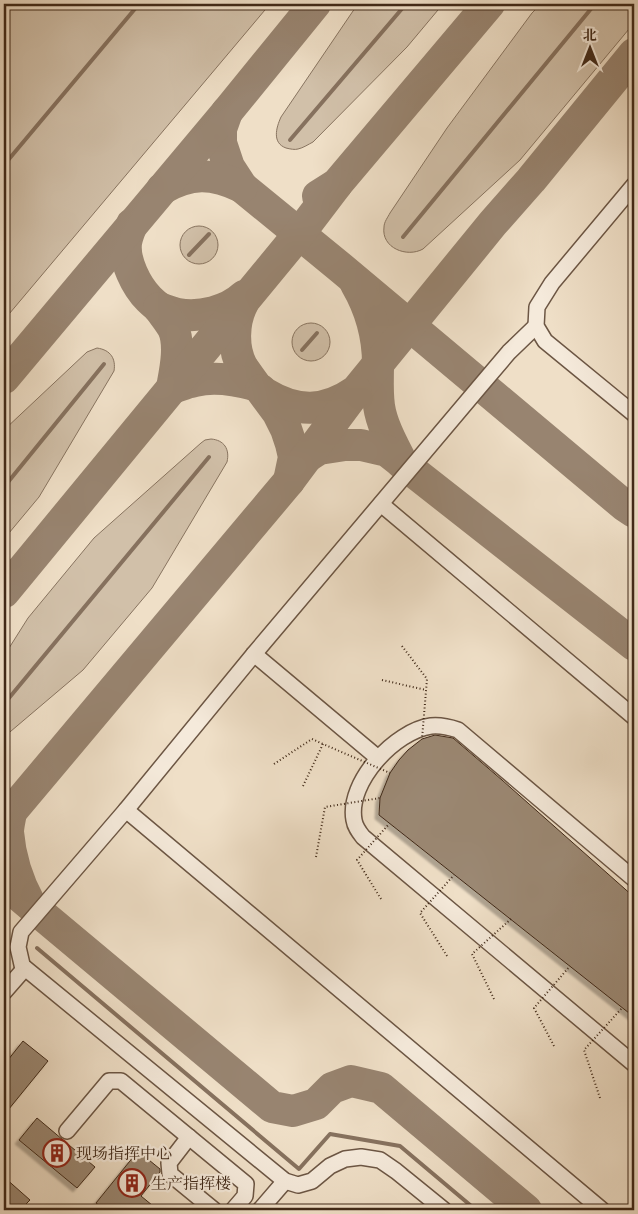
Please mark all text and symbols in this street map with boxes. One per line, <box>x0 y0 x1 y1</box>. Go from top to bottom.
north arrow <box>566 22 616 72</box>
text: 北 <box>583 26 597 44</box>
building icon: 现场指挥中心 <box>42 1138 72 1168</box>
place label: 现场指挥中心 <box>76 1143 172 1164</box>
building icon: 生产指挥楼 <box>117 1168 147 1198</box>
place label: 生产指挥楼 <box>151 1173 231 1194</box>

